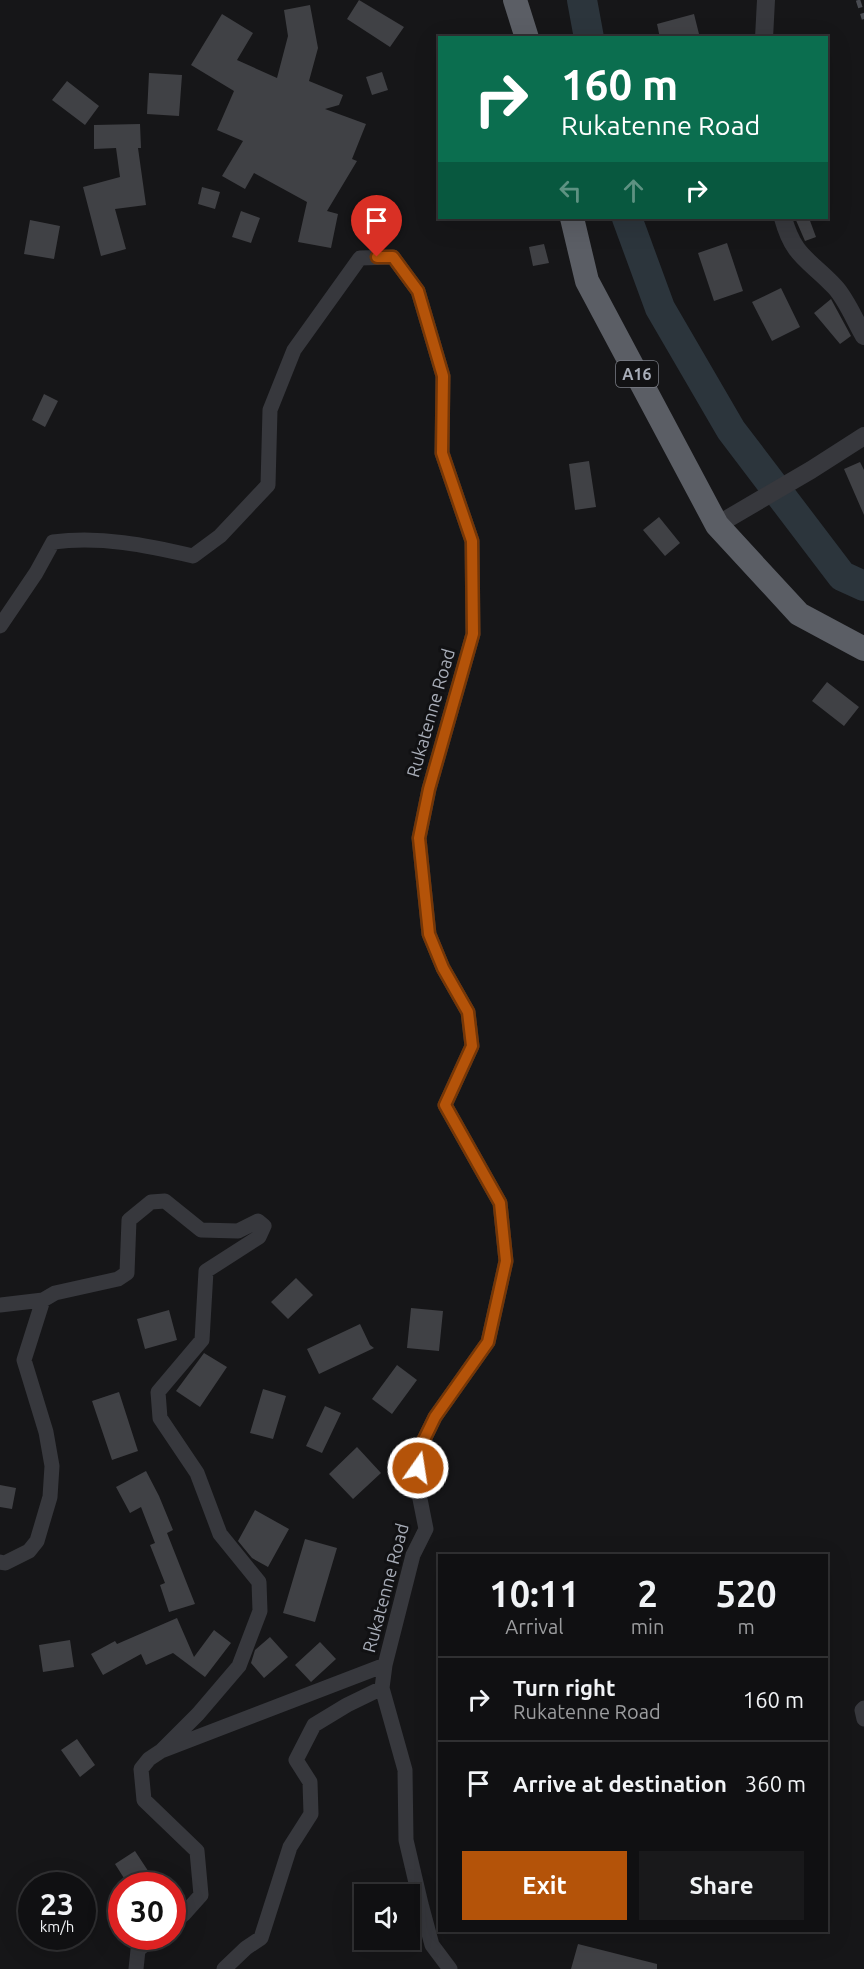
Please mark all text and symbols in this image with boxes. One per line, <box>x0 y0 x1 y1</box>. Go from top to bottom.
icon: right <box>462 60 540 138</box>
text: 160 m <box>561 61 678 108</box>
text: Rukatenne Road <box>561 110 760 140</box>
icon: left <box>554 174 587 207</box>
icon: ahead <box>617 174 650 207</box>
icon: right <box>680 174 713 207</box>
pin <box>351 195 402 257</box>
icon: arrive <box>360 204 393 237</box>
road number: A16 <box>616 361 658 387</box>
street label: Rukatenne Road <box>402 646 458 779</box>
position arrow <box>386 1436 450 1500</box>
street label: Rukatenne Road <box>358 1521 412 1655</box>
text: 10:11 <box>489 1573 579 1614</box>
text: 2 <box>637 1573 658 1614</box>
text: 520 <box>716 1573 777 1614</box>
text: Arrival <box>505 1615 564 1638</box>
text: min <box>631 1615 664 1638</box>
text: m <box>738 1615 755 1638</box>
text: Turn right <box>513 1675 615 1700</box>
icon: right <box>462 1683 495 1716</box>
text: 160 m <box>743 1687 804 1712</box>
text: Rukatenne Road <box>513 1700 661 1723</box>
icon: arrive <box>462 1767 495 1800</box>
text: Arrive at destination <box>513 1771 727 1796</box>
text: 360 m <box>745 1771 806 1796</box>
button: Exit <box>462 1851 627 1920</box>
button: Share <box>639 1851 804 1920</box>
speed limit sign: 30 <box>108 1872 186 1950</box>
map controls <box>354 1884 420 1950</box>
button: sound <box>354 1884 420 1950</box>
text: 23 <box>40 1887 74 1921</box>
text: km/h <box>40 1918 74 1935</box>

